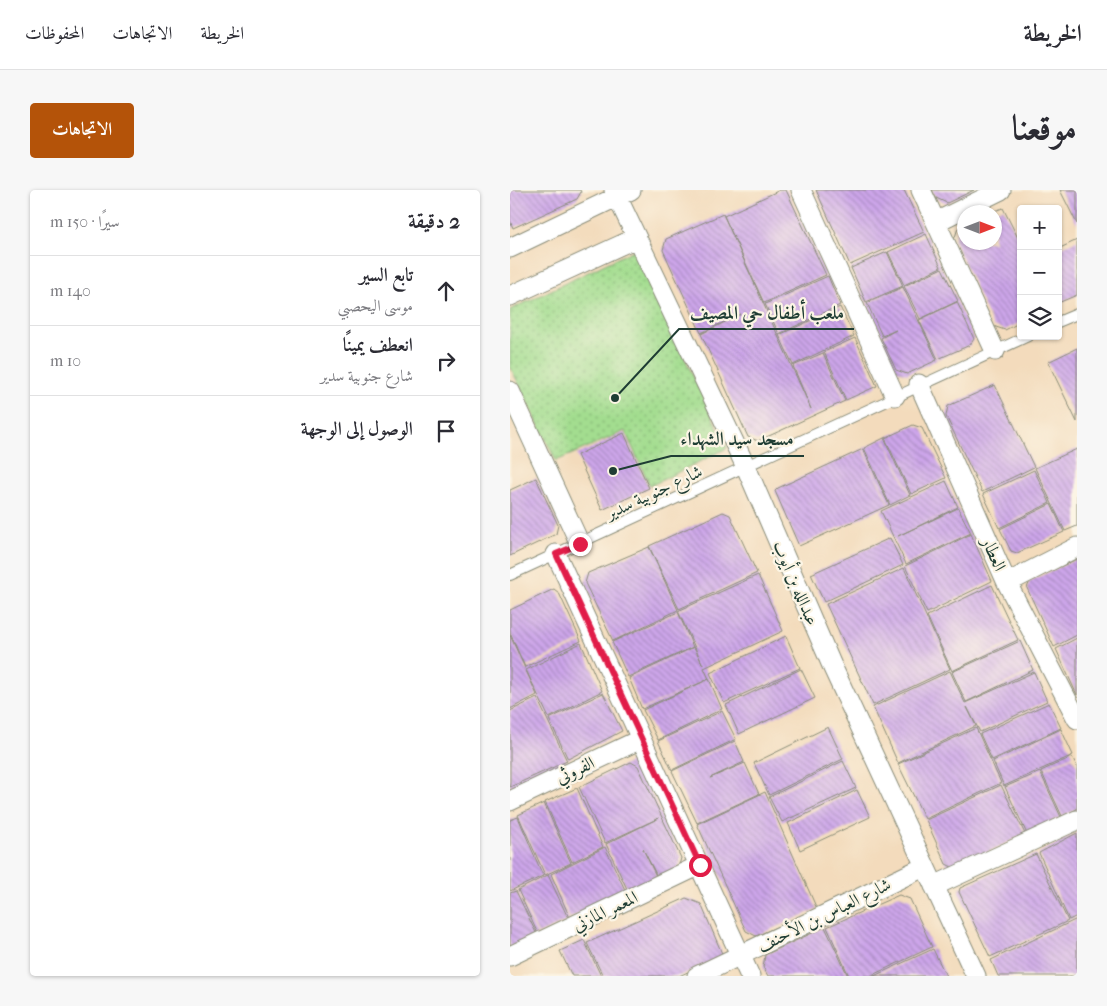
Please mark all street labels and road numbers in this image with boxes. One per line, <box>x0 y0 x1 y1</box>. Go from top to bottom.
street label: شارع جنوبية سدير <box>601 461 708 529</box>
street label: العطار <box>976 532 1010 574</box>
street label: عبدالله بن أيوب <box>768 536 826 629</box>
street label: الفروثي <box>552 752 600 792</box>
street label: شارع العباس بن الأحنف <box>753 871 896 960</box>
street label: المعمر المازني <box>569 887 643 940</box>

